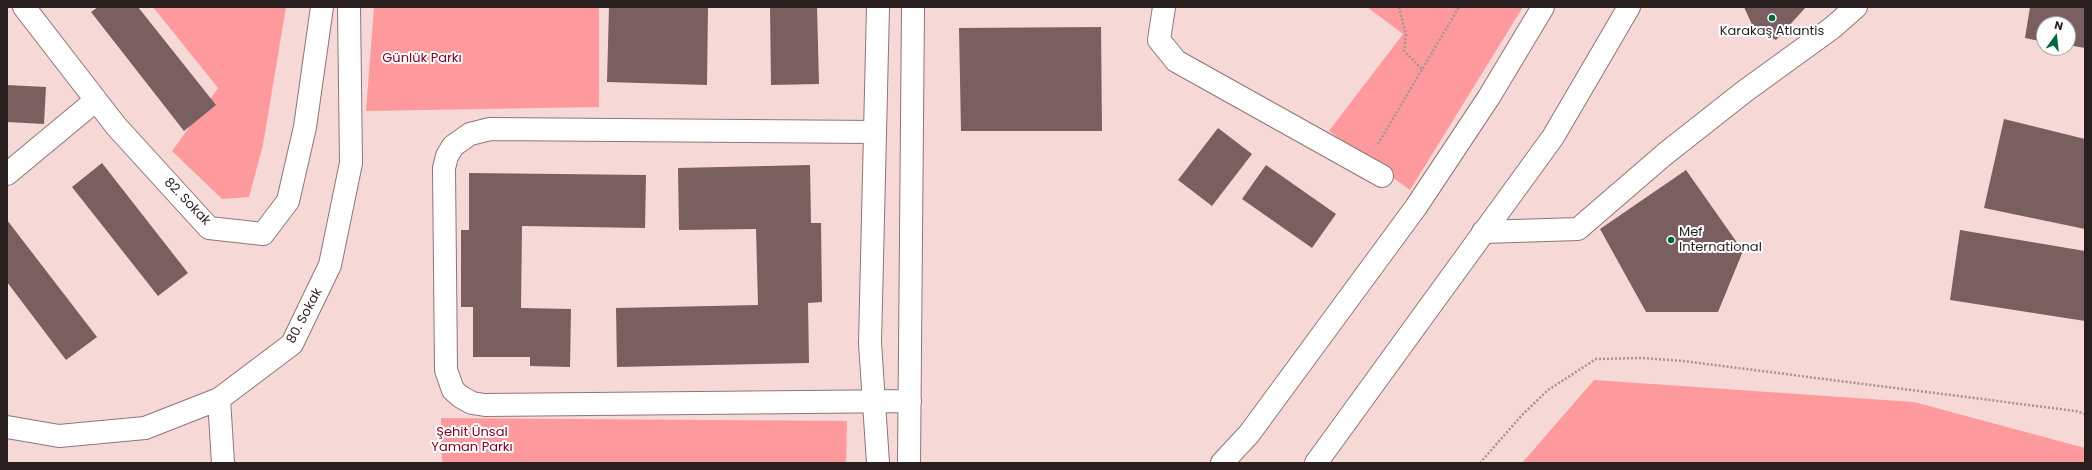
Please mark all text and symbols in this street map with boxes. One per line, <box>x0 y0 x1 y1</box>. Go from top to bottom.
marker: Karakaş Atlantis <box>1767 13 1777 23</box>
north arrow <box>2036 16 2076 56</box>
text: N <box>2053 17 2065 34</box>
place label: Karakaş Atlantis <box>1720 24 1824 40</box>
park label: Günlük Parkı <box>382 51 462 67</box>
street label: 82. Sokak <box>161 175 213 229</box>
place label: Mef International <box>1679 225 1762 256</box>
marker: Mef International <box>1666 235 1676 245</box>
street label: 80. Sokak <box>284 286 326 346</box>
park label: Şehit Ünsal Yaman Parkı <box>431 425 513 456</box>

